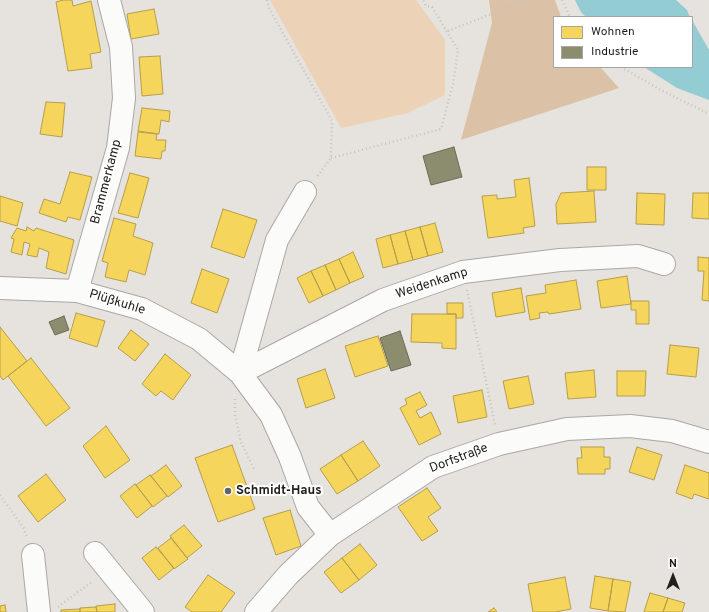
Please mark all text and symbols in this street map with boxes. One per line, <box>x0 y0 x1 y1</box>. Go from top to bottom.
legend <box>553 16 693 68</box>
text: Wohnen <box>591 24 635 40</box>
text: Industrie <box>591 44 639 60</box>
street label: Brammerkamp <box>88 138 126 226</box>
street label: Weidenkamp <box>394 265 470 303</box>
street label: Plüßkuhle <box>87 287 147 319</box>
street label: Dorfstraße <box>428 441 490 477</box>
place label: Schmidt-Haus <box>236 483 322 499</box>
marker: Schmidt-Haus <box>223 486 233 496</box>
north arrow <box>653 556 693 596</box>
text: N <box>669 557 677 571</box>

